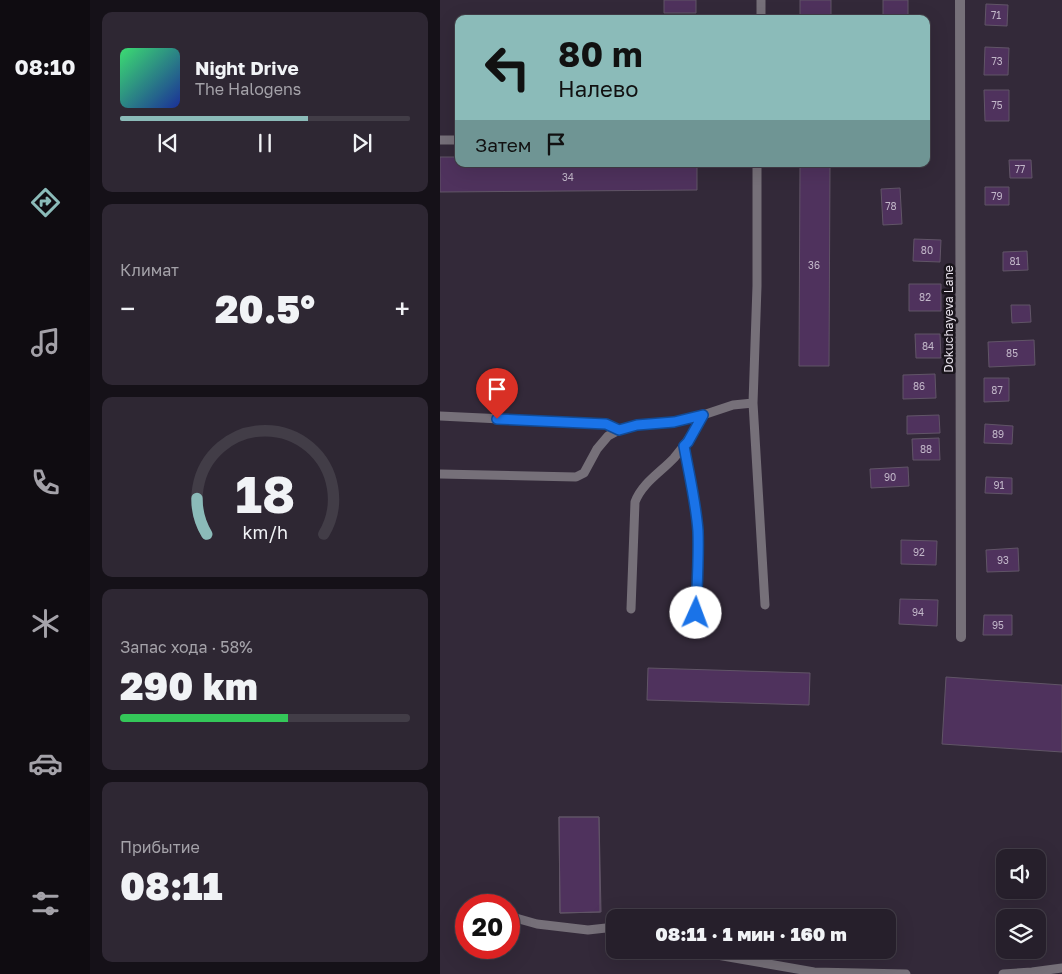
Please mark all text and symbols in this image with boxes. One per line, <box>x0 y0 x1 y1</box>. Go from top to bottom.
house number: 71 <box>991 9 1001 21</box>
text: 80 m <box>558 33 643 75</box>
icon: left <box>475 35 540 100</box>
text: 08:10 <box>14 53 76 80</box>
house number: 73 <box>991 55 1003 67</box>
text: Night Drive <box>195 56 299 79</box>
text: Налево <box>558 75 638 102</box>
text: The Halogens <box>195 79 301 99</box>
house number: 75 <box>991 99 1003 111</box>
icon: previous <box>154 129 182 157</box>
icon: pause <box>251 129 279 157</box>
icon: next <box>348 129 376 157</box>
icon: arrive <box>542 130 570 158</box>
text: Затем <box>475 133 532 156</box>
house number: 77 <box>1015 163 1025 175</box>
house number: 34 <box>562 171 574 183</box>
icon: directions <box>28 185 63 220</box>
house number: 79 <box>991 190 1003 202</box>
house number: 78 <box>885 200 897 212</box>
house number: 80 <box>921 244 933 256</box>
house number: 81 <box>1010 255 1021 267</box>
house number: 36 <box>808 259 820 271</box>
text: Климат <box>120 260 179 280</box>
street label: Dokuchayeva Lane <box>941 265 956 373</box>
text: 20.5° <box>215 286 315 331</box>
house number: 82 <box>919 291 931 303</box>
text: − <box>120 292 135 325</box>
text: + <box>395 292 410 325</box>
icon: music <box>28 325 63 360</box>
house number: 84 <box>922 340 934 352</box>
house number: 85 <box>1006 347 1018 359</box>
pin <box>476 368 518 419</box>
icon: arrive <box>483 375 511 403</box>
house number: 86 <box>913 380 925 392</box>
house number: 87 <box>991 384 1003 396</box>
house number: 89 <box>992 428 1004 440</box>
house number: 88 <box>920 443 932 455</box>
text: 18 <box>235 462 295 524</box>
icon: phone <box>28 465 63 500</box>
house number: 90 <box>884 471 896 483</box>
house number: 91 <box>994 479 1005 491</box>
text: km/h <box>242 521 288 543</box>
house number: 92 <box>913 546 925 558</box>
house number: 93 <box>997 554 1009 566</box>
position arrow <box>669 586 721 638</box>
icon: climate <box>28 606 63 641</box>
house number: 94 <box>912 606 924 618</box>
house number: 95 <box>992 619 1004 631</box>
text: Запас хода · 58% <box>120 637 253 657</box>
text: 290 km <box>120 663 258 708</box>
icon: car <box>28 746 63 781</box>
text: Прибытие <box>120 837 200 857</box>
map controls <box>996 849 1046 959</box>
button: sound <box>996 849 1046 899</box>
text: 08:11 <box>120 863 223 908</box>
icon: filters <box>28 886 63 921</box>
speed limit sign: 20 <box>455 894 520 959</box>
button: layers <box>996 909 1046 959</box>
text: 08:11 · 1 мин · 160 m <box>655 922 847 945</box>

